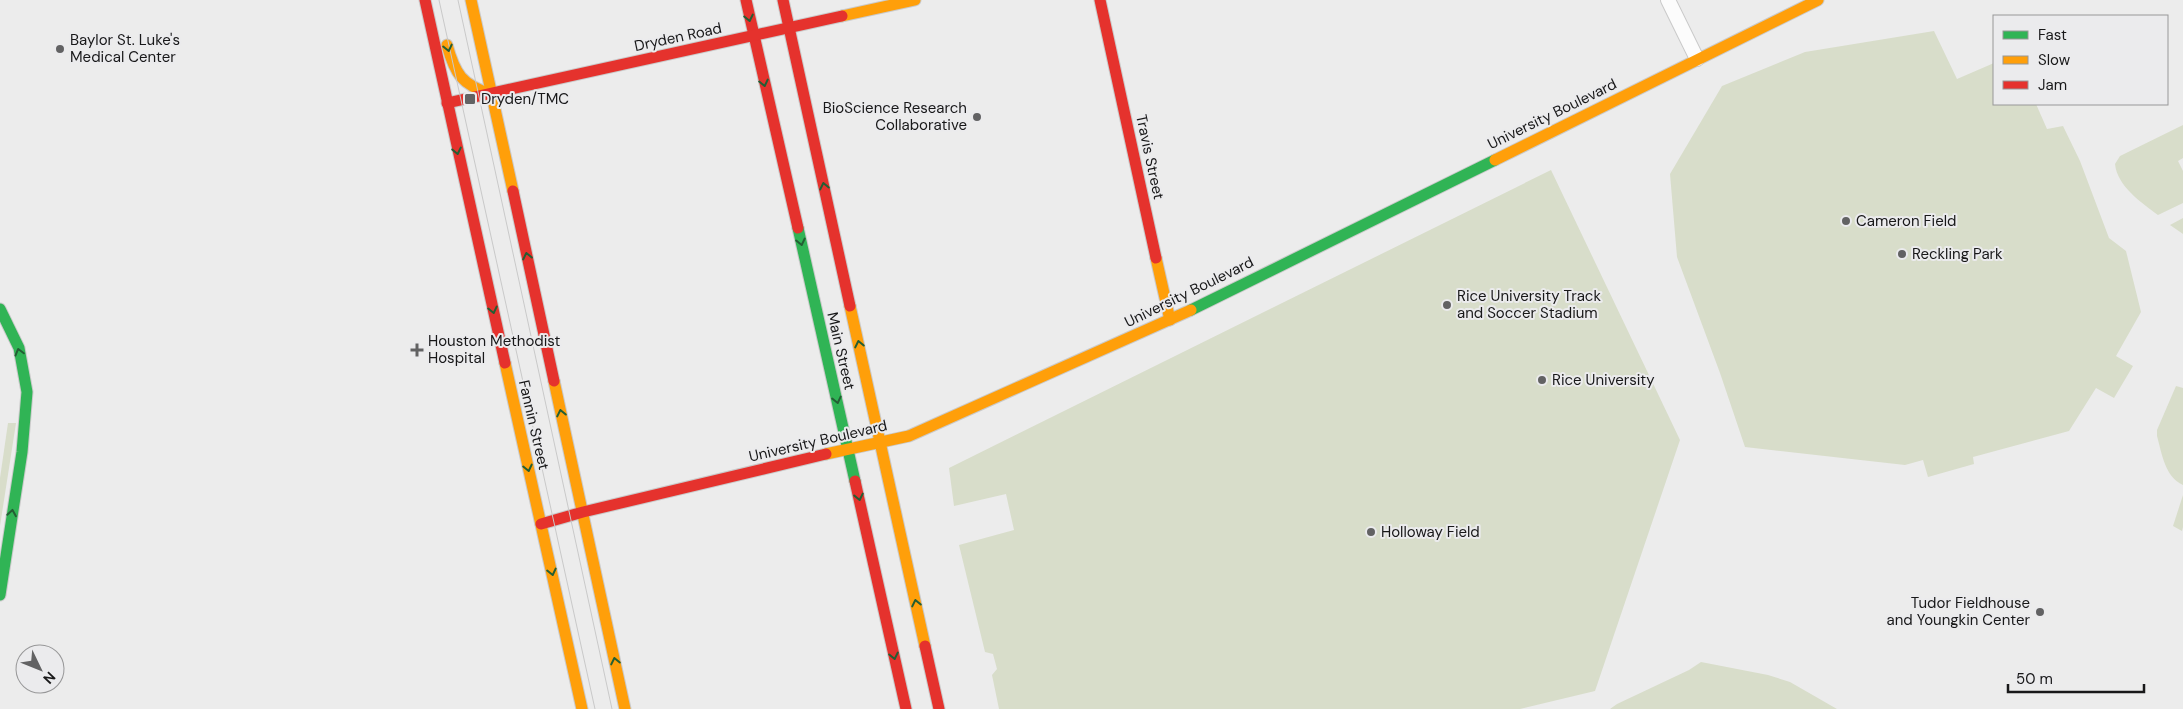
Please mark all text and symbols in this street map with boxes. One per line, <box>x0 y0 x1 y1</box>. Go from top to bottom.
one-way arrow <box>744 14 754 22</box>
legend <box>1993 15 2168 105</box>
street label: Dryden Road <box>632 18 724 56</box>
text: Fast <box>2038 25 2067 45</box>
place label: Baylor St. Luke's Medical Center <box>70 30 180 67</box>
marker: Baylor St. Luke's Medical Center <box>54 43 66 55</box>
one-way arrow <box>442 43 453 52</box>
text: Slow <box>2038 50 2071 70</box>
street label: University Boulevard <box>1484 74 1620 154</box>
text: Jam <box>2038 75 2067 95</box>
one-way arrow <box>758 79 769 88</box>
place label: Dryden/TMC <box>481 89 569 109</box>
marker: Dryden/TMC <box>463 92 477 106</box>
place label: BioScience Research Collaborative <box>823 98 967 135</box>
marker: BioScience Research Collaborative <box>971 111 983 123</box>
street label: Travis Street <box>1131 113 1169 202</box>
one-way arrow <box>452 147 462 156</box>
one-way arrow <box>819 181 830 190</box>
place label: Cameron Field <box>1856 211 1956 231</box>
marker: Cameron Field <box>1840 215 1852 227</box>
one-way arrow <box>795 237 806 246</box>
place label: Reckling Park <box>1912 244 2003 264</box>
marker: Reckling Park <box>1896 248 1908 260</box>
one-way arrow <box>522 251 532 260</box>
street label: University Boulevard <box>1121 252 1257 332</box>
place label: Rice University Track and Soccer Stadium <box>1457 286 1601 323</box>
marker: Rice University Track and Soccer Stadium <box>1441 299 1453 311</box>
one-way arrow <box>487 305 498 314</box>
street label: Main Street <box>822 310 860 392</box>
place label: Houston Methodist Hospital <box>428 331 561 368</box>
one-way arrow <box>854 340 865 349</box>
marker: Houston Methodist Hospital <box>410 343 424 357</box>
one-way arrow <box>14 348 25 356</box>
place label: Rice University <box>1552 370 1655 390</box>
marker: Rice University <box>1536 374 1548 386</box>
street label: Fannin Street <box>514 378 554 472</box>
one-way arrow <box>831 396 842 405</box>
one-way arrow <box>556 409 567 418</box>
street label: University Boulevard <box>747 415 889 467</box>
one-way arrow <box>522 464 533 473</box>
one-way arrow <box>853 492 864 501</box>
one-way arrow <box>7 508 17 517</box>
place label: Holloway Field <box>1381 522 1480 542</box>
marker: Holloway Field <box>1365 526 1377 538</box>
one-way arrow <box>546 568 556 577</box>
place label: Tudor Fieldhouse and Youngkin Center <box>1887 593 2030 630</box>
one-way arrow <box>911 599 921 608</box>
marker: Tudor Fieldhouse and Youngkin Center <box>2034 606 2046 618</box>
north arrow <box>15 644 65 694</box>
one-way arrow <box>888 651 899 660</box>
one-way arrow <box>610 657 621 666</box>
scale bar <box>2008 662 2144 694</box>
text: N <box>39 668 60 688</box>
text: 50 m <box>2016 669 2053 689</box>

